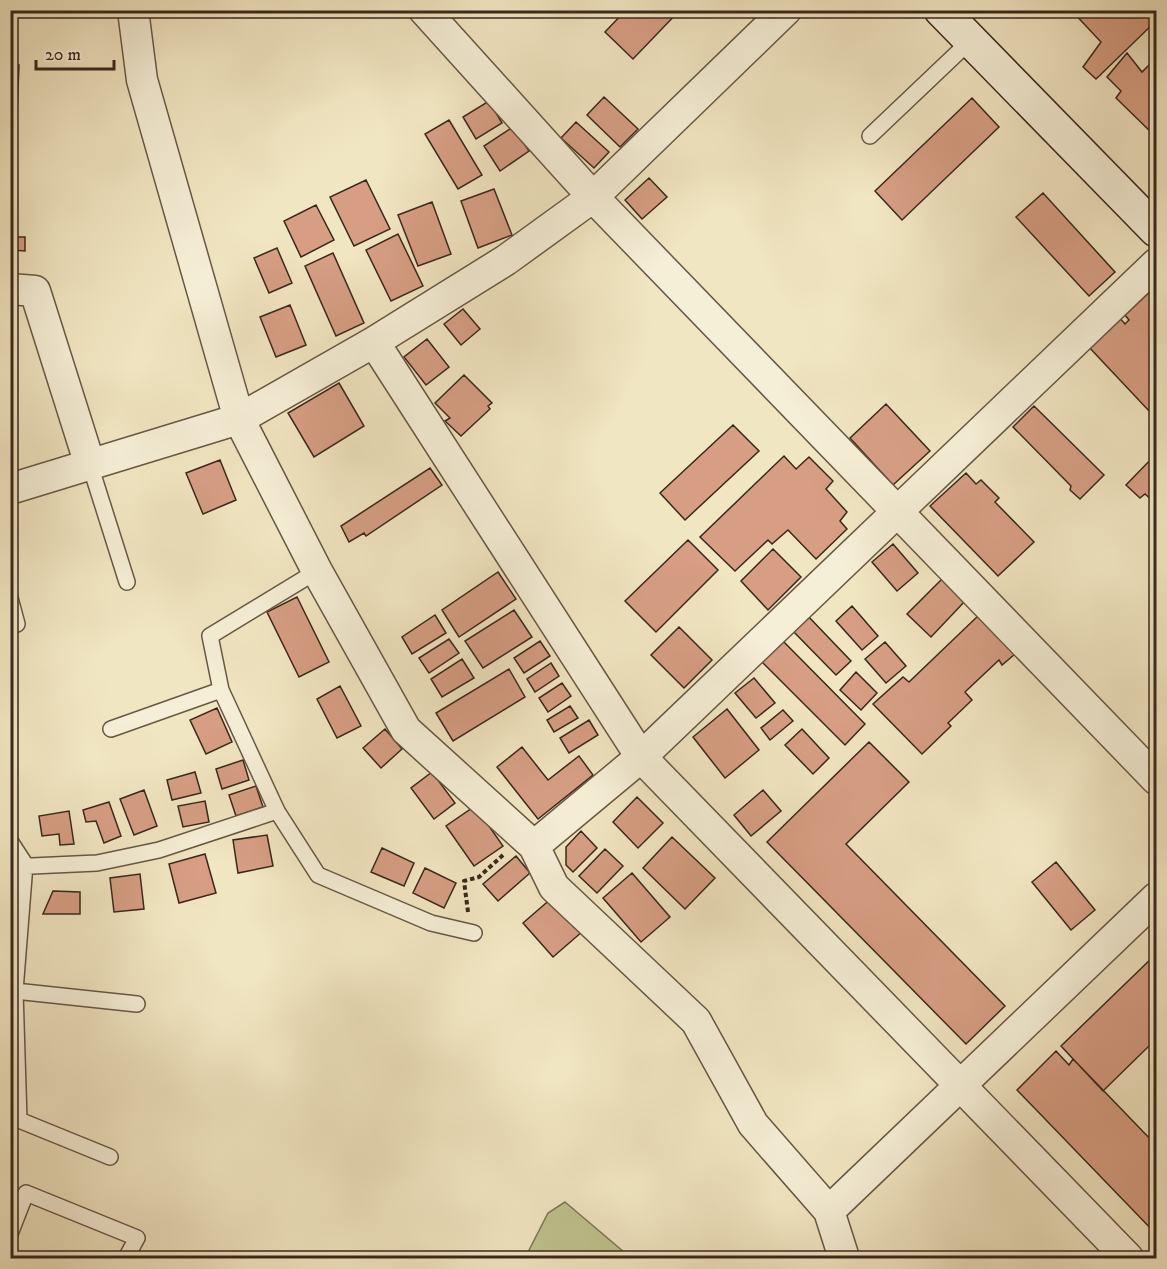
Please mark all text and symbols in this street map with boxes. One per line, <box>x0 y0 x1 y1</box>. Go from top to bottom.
scale bar <box>36 33 114 71</box>
text: 20 m <box>45 44 81 66</box>

